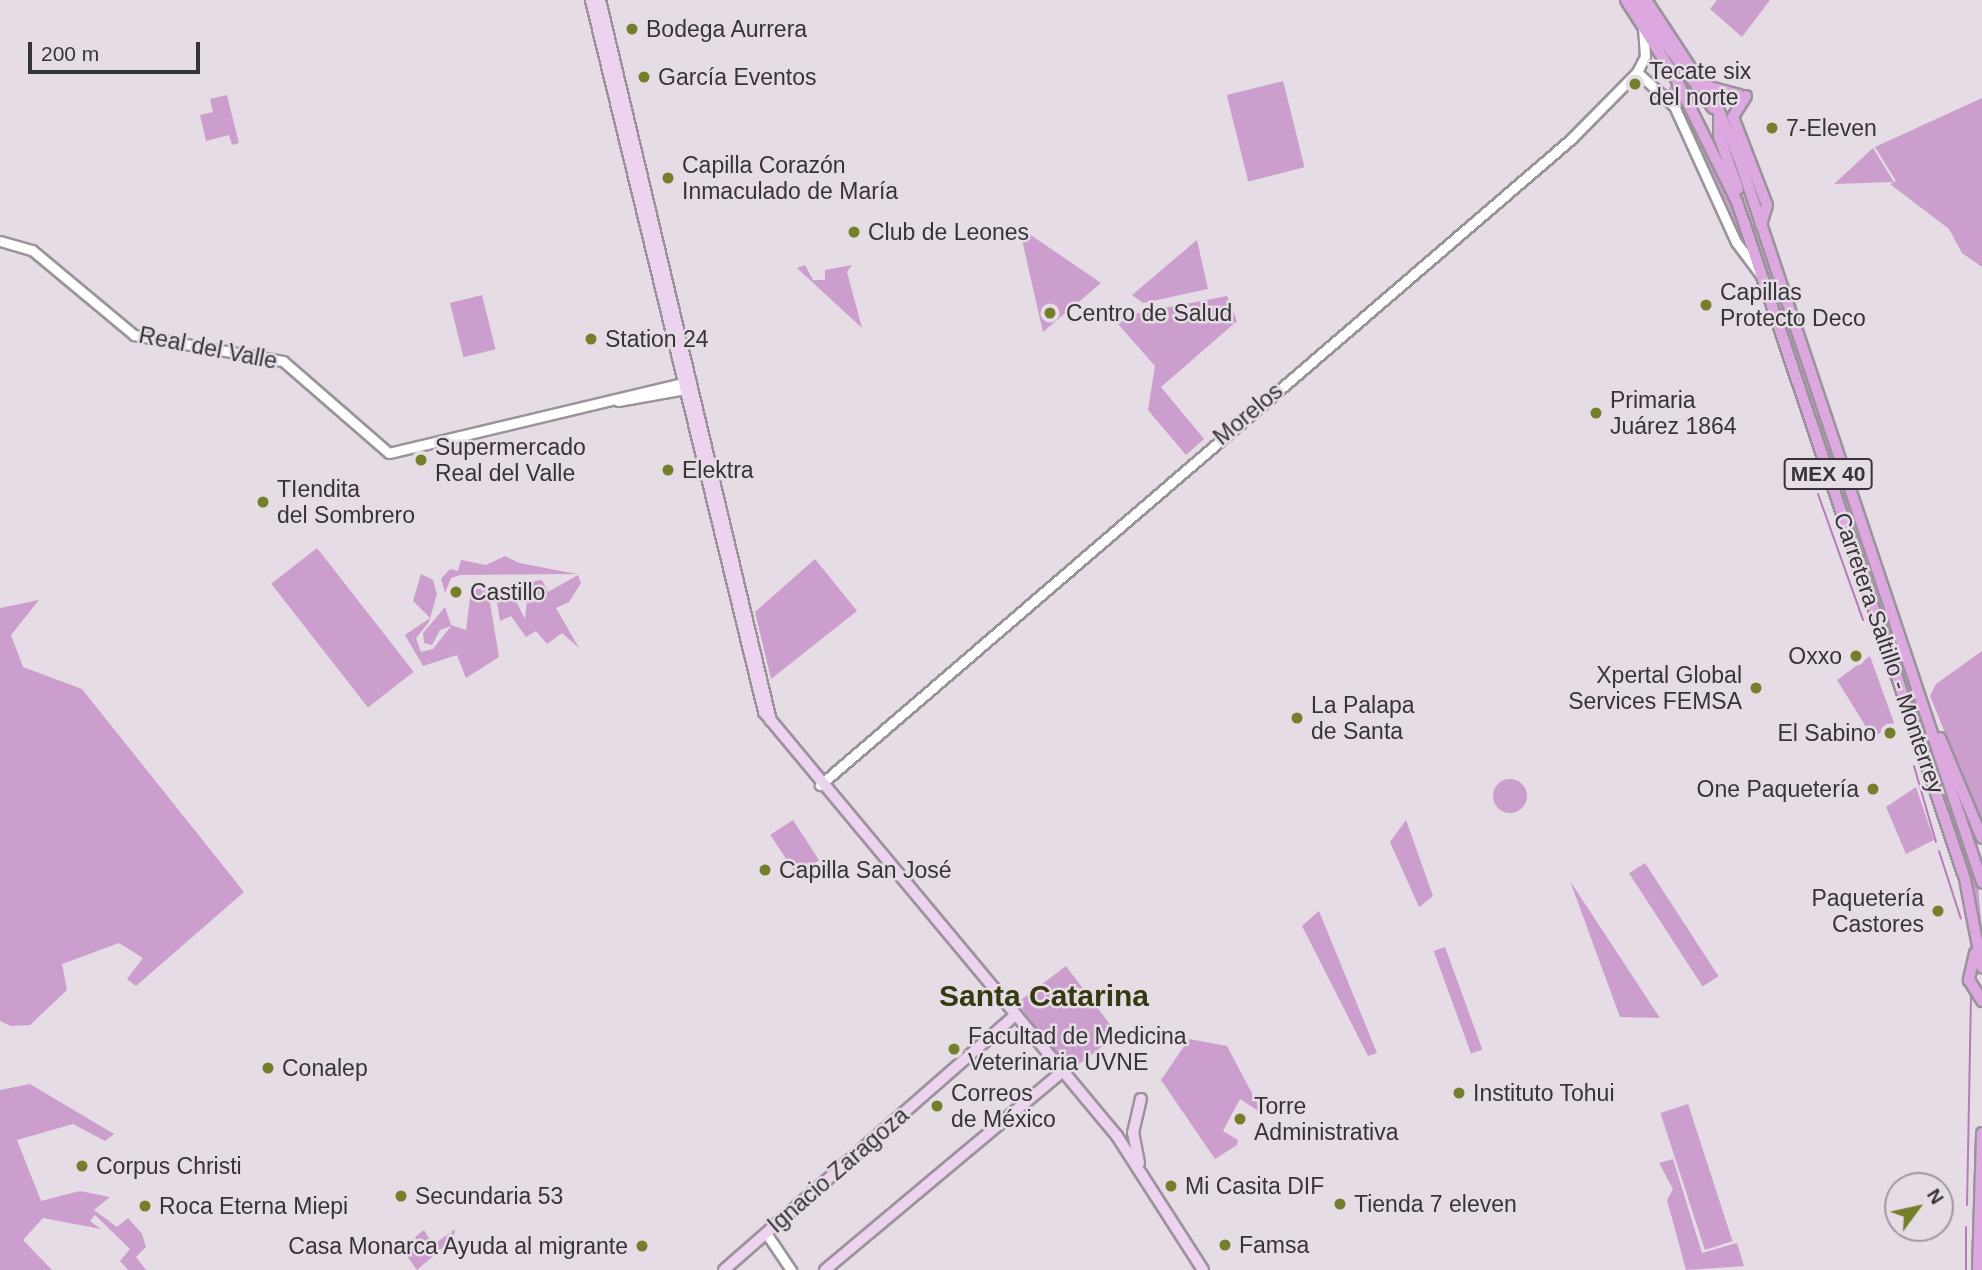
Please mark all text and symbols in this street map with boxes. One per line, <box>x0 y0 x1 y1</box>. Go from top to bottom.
place label: Bodega Aurrera <box>646 15 808 43</box>
marker: Bodega Aurrera <box>624 21 640 37</box>
scale bar <box>32 28 203 72</box>
text: 200 m <box>41 42 99 65</box>
place label: Tecate six del norte <box>1649 57 1751 111</box>
place label: García Eventos <box>658 63 817 91</box>
marker: García Eventos <box>636 69 652 85</box>
marker: Tecate six del norte <box>1627 76 1643 92</box>
place label: 7-Eleven <box>1786 114 1877 142</box>
marker: 7-Eleven <box>1764 120 1780 136</box>
place label: Capilla Corazón Inmaculado de María <box>682 151 898 205</box>
marker: Capilla Corazón Inmaculado de María <box>660 170 676 186</box>
place label: Club de Leones <box>868 218 1029 246</box>
marker: Club de Leones <box>846 224 862 240</box>
place label: Capillas Protecto Deco <box>1720 278 1866 332</box>
marker: Capillas Protecto Deco <box>1698 297 1714 313</box>
place label: Centro de Salud <box>1066 299 1232 327</box>
marker: Centro de Salud <box>1040 303 1060 323</box>
street label: Real del Valle <box>137 321 279 375</box>
place label: Station 24 <box>605 325 709 353</box>
marker: Station 24 <box>583 331 599 347</box>
street label: Morelos <box>1208 377 1288 451</box>
place label: Primaria Juárez 1864 <box>1610 386 1737 440</box>
marker: Primaria Juárez 1864 <box>1588 405 1604 421</box>
place label: Supermercado Real del Valle <box>435 433 586 487</box>
marker: Supermercado Real del Valle <box>413 452 429 468</box>
place label: Elektra <box>682 456 754 484</box>
road number: MEX 40 <box>1783 456 1874 491</box>
marker: Elektra <box>660 462 676 478</box>
place label: TIendita del Sombrero <box>277 475 415 529</box>
marker: TIendita del Sombrero <box>255 494 271 510</box>
street label: Carretera Saltillo - Monterrey <box>1828 509 1950 797</box>
place label: Castillo <box>470 578 545 606</box>
marker: Castillo <box>448 584 464 600</box>
place label: Oxxo <box>1788 642 1842 670</box>
marker: Oxxo <box>1848 648 1864 664</box>
place label: Xpertal Global Services FEMSA <box>1568 661 1742 715</box>
marker: Xpertal Global Services FEMSA <box>1748 680 1764 696</box>
place label: La Palapa de Santa <box>1311 691 1415 745</box>
marker: La Palapa de Santa <box>1289 710 1305 726</box>
place label: El Sabino <box>1778 719 1876 747</box>
marker: El Sabino <box>1882 725 1898 741</box>
place label: One Paquetería <box>1697 775 1859 803</box>
marker: One Paquetería <box>1865 781 1881 797</box>
place label: Capilla San José <box>779 856 952 884</box>
marker: Capilla San José <box>757 862 773 878</box>
place label: Paquetería Castores <box>1811 884 1924 938</box>
marker: Paquetería Castores <box>1930 903 1946 919</box>
district label: Santa Catarina <box>939 978 1149 1014</box>
place label: Facultad de Medicina Veterinaria UVNE <box>968 1022 1187 1076</box>
marker: Facultad de Medicina Veterinaria UVNE <box>946 1041 962 1057</box>
place label: Conalep <box>282 1054 368 1082</box>
marker: Conalep <box>260 1060 276 1076</box>
place label: Correos de México <box>951 1079 1056 1133</box>
place label: Instituto Tohui <box>1473 1079 1615 1107</box>
marker: Instituto Tohui <box>1451 1085 1467 1101</box>
place label: Torre Administrativa <box>1254 1092 1398 1146</box>
marker: Correos de México <box>929 1098 945 1114</box>
street label: Ignacio Zaragoza <box>762 1101 914 1239</box>
marker: Torre Administrativa <box>1232 1111 1248 1127</box>
place label: Corpus Christi <box>96 1152 242 1180</box>
marker: Corpus Christi <box>74 1158 90 1174</box>
place label: Mi Casita DIF <box>1185 1172 1324 1200</box>
north arrow <box>1884 1172 1954 1242</box>
marker: Mi Casita DIF <box>1163 1178 1179 1194</box>
place label: Secundaria 53 <box>415 1182 563 1210</box>
text: N <box>1923 1185 1948 1208</box>
marker: Secundaria 53 <box>393 1188 409 1204</box>
place label: Tienda 7 eleven <box>1354 1190 1517 1218</box>
place label: Roca Eterna Miepi <box>159 1192 348 1220</box>
marker: Tienda 7 eleven <box>1332 1196 1348 1212</box>
marker: Roca Eterna Miepi <box>137 1198 153 1214</box>
place label: Famsa <box>1239 1231 1309 1259</box>
place label: Casa Monarca Ayuda al migrante <box>287 1232 628 1260</box>
marker: Famsa <box>1217 1237 1233 1253</box>
marker: Casa Monarca Ayuda al migrante <box>634 1238 650 1254</box>

